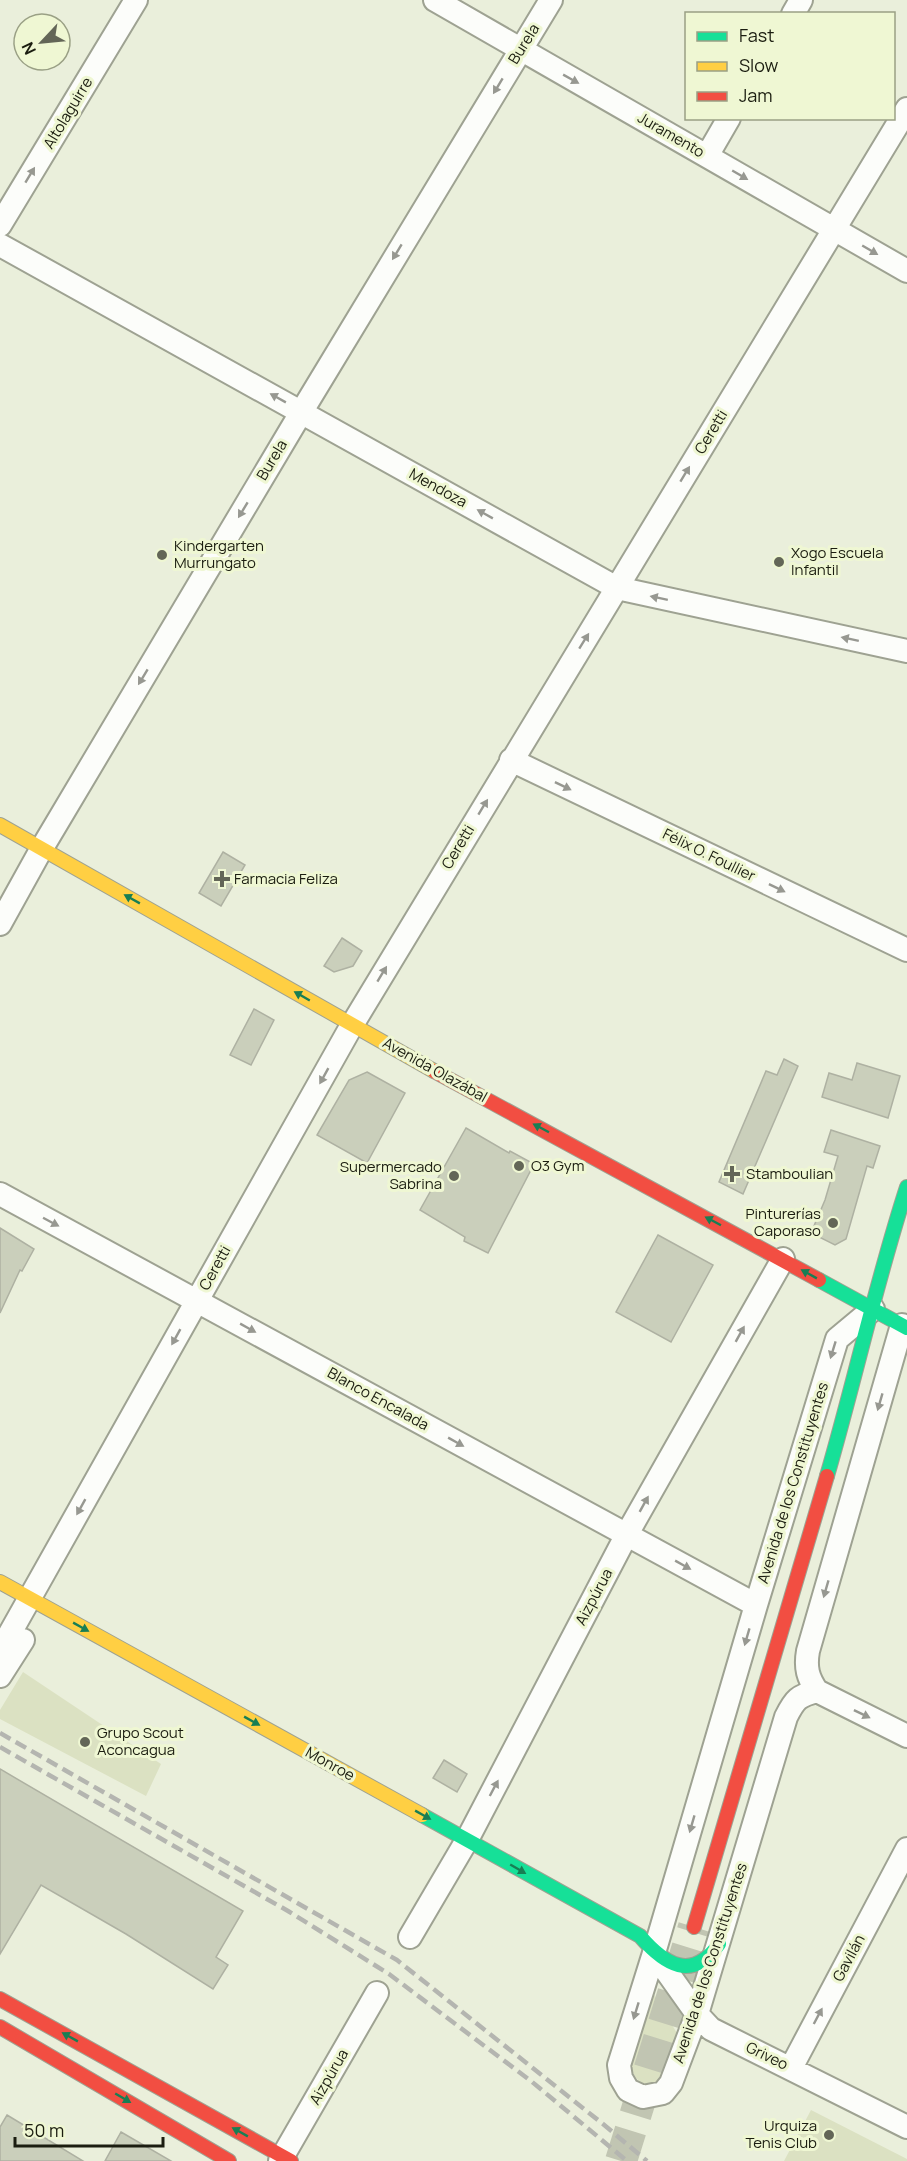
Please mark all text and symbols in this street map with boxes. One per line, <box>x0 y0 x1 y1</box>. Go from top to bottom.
north arrow <box>12 12 72 72</box>
legend <box>685 12 895 120</box>
street label: Burela <box>503 20 544 68</box>
text: Fast <box>739 23 774 47</box>
text: N <box>16 39 41 59</box>
text: Slow <box>739 53 779 77</box>
street label: Altolaguirre <box>38 73 97 153</box>
one-way arrow <box>563 74 580 84</box>
one-way arrow <box>493 78 504 94</box>
text: Jam <box>739 83 773 107</box>
street label: Juramento <box>634 107 709 162</box>
one-way arrow <box>25 167 36 183</box>
one-way arrow <box>732 170 748 181</box>
one-way arrow <box>392 244 403 260</box>
one-way arrow <box>862 245 879 255</box>
one-way arrow <box>269 393 286 403</box>
street label: Ceretti <box>689 406 732 458</box>
street label: Burela <box>251 435 292 484</box>
street label: Mendoza <box>405 463 471 512</box>
one-way arrow <box>680 466 691 482</box>
one-way arrow <box>238 502 248 519</box>
one-way arrow <box>476 509 493 519</box>
place label: Kindergarten Murrungato <box>174 535 264 573</box>
place label: Xogo Escuela Infantil <box>791 542 884 580</box>
marker: Kindergarten Murrungato <box>155 548 169 562</box>
marker: Xogo Escuela Infantil <box>772 555 786 569</box>
one-way arrow <box>649 593 668 602</box>
one-way arrow <box>579 633 590 649</box>
one-way arrow <box>841 633 859 643</box>
one-way arrow <box>138 669 149 685</box>
one-way arrow <box>555 781 572 790</box>
one-way arrow <box>477 799 488 815</box>
street label: Ceretti <box>436 821 479 873</box>
street label: Félix O. Foullier <box>659 823 760 886</box>
place label: Farmacia Feliza <box>234 868 338 889</box>
marker: Farmacia Feliza <box>215 872 229 886</box>
one-way arrow <box>768 883 786 893</box>
one-way arrow <box>124 893 140 904</box>
one-way arrow <box>377 966 388 982</box>
one-way arrow <box>293 991 310 1001</box>
street label: Avenida Olazábal <box>379 1032 491 1107</box>
one-way arrow <box>319 1067 329 1084</box>
one-way arrow <box>532 1123 549 1133</box>
place label: O3 Gym <box>531 1155 584 1176</box>
place label: Supermercado Sabrina <box>340 1156 442 1194</box>
marker: O3 Gym <box>512 1159 526 1173</box>
place label: Stamboulian <box>746 1163 833 1184</box>
marker: Stamboulian <box>723 1165 741 1183</box>
marker: Supermercado Sabrina <box>447 1169 461 1183</box>
place label: Pinturerías Caporaso <box>745 1203 821 1241</box>
one-way arrow <box>704 1216 721 1226</box>
marker: Pinturerías Caporaso <box>826 1216 840 1230</box>
one-way arrow <box>43 1217 60 1227</box>
street label: Ceretti <box>194 1242 235 1294</box>
one-way arrow <box>801 1269 818 1279</box>
one-way arrow <box>240 1323 257 1333</box>
one-way arrow <box>735 1325 745 1342</box>
one-way arrow <box>171 1329 182 1345</box>
one-way arrow <box>828 1341 837 1359</box>
street label: Blanco Encalada <box>324 1362 433 1435</box>
street label: Avenida de los Constituyentes <box>752 1380 833 1586</box>
one-way arrow <box>875 1393 884 1411</box>
one-way arrow <box>448 1437 465 1447</box>
one-way arrow <box>639 1495 649 1512</box>
one-way arrow <box>76 1499 86 1516</box>
one-way arrow <box>675 1560 692 1570</box>
street label: Aizpúrua <box>570 1565 617 1629</box>
one-way arrow <box>821 1580 830 1598</box>
one-way arrow <box>73 1622 90 1632</box>
one-way arrow <box>742 1628 751 1646</box>
one-way arrow <box>854 1709 871 1718</box>
one-way arrow <box>244 1716 261 1726</box>
place label: Grupo Scout Aconcagua <box>97 1722 184 1760</box>
marker: Grupo Scout Aconcagua <box>78 1735 92 1749</box>
street label: Monroe <box>302 1741 359 1786</box>
one-way arrow <box>489 1779 499 1796</box>
one-way arrow <box>415 1810 432 1820</box>
one-way arrow <box>687 1815 696 1833</box>
street label: Avenida de los Constituyentes <box>667 1860 752 2066</box>
one-way arrow <box>509 1863 526 1873</box>
street label: Gavilán <box>827 1930 870 1985</box>
one-way arrow <box>631 2002 640 2020</box>
one-way arrow <box>813 2007 823 2024</box>
one-way arrow <box>61 2033 78 2043</box>
street label: Griveo <box>743 2036 792 2075</box>
street label: Aizpúrua <box>304 2045 353 2109</box>
one-way arrow <box>115 2093 132 2103</box>
scale bar <box>15 2110 164 2148</box>
place label: Urquiza Tenis Club <box>745 2115 817 2153</box>
text: 50 m <box>24 2118 64 2142</box>
one-way arrow <box>231 2127 248 2137</box>
marker: Urquiza Tenis Club <box>822 2128 836 2142</box>

